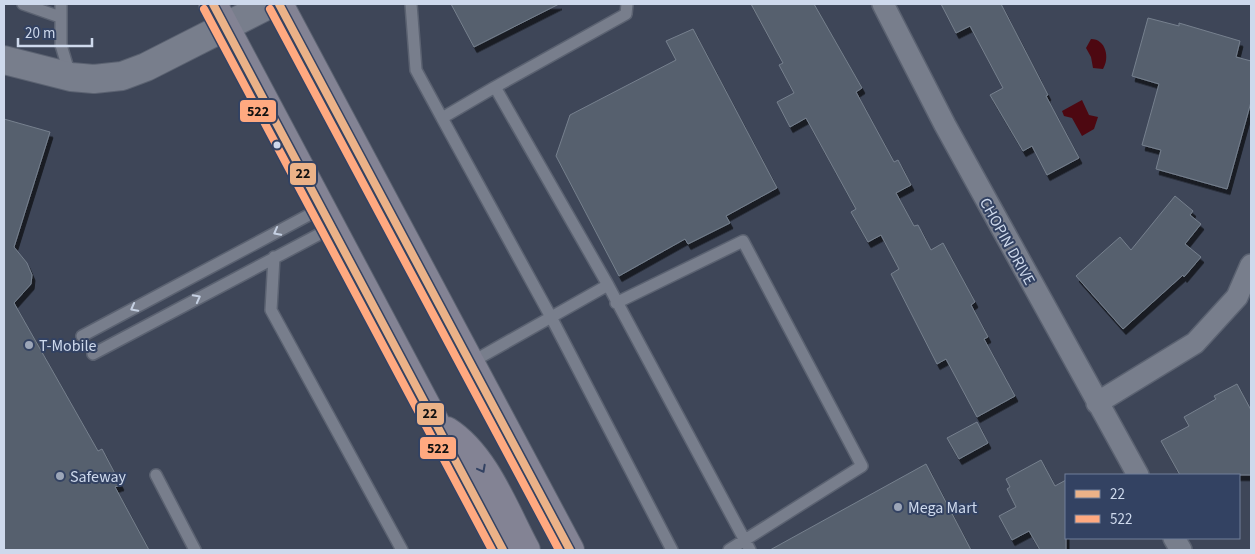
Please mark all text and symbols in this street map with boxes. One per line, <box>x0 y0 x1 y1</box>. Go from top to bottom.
scale bar <box>18 15 91 47</box>
text: 20 m <box>25 23 55 44</box>
line badge: 522 <box>239 99 277 123</box>
text: 522 <box>247 102 269 122</box>
unlabelled marker <box>272 140 282 150</box>
line badge: 22 <box>289 162 317 186</box>
text: 22 <box>296 164 310 184</box>
street label: CHOPIN DRIVE <box>974 194 1040 289</box>
one-way arrow <box>273 226 282 236</box>
one-way arrow <box>192 294 201 304</box>
one-way arrow <box>130 302 139 312</box>
place label: T-Mobile <box>39 335 97 357</box>
marker: T-Mobile <box>23 339 35 351</box>
line badge: 22 <box>416 402 445 426</box>
text: 22 <box>423 404 437 424</box>
line badge: 522 <box>419 436 457 460</box>
text: 522 <box>427 439 449 459</box>
one-way arrow <box>476 463 486 472</box>
place label: Safeway <box>70 466 127 488</box>
marker: Safeway <box>54 470 66 482</box>
legend <box>1065 474 1240 539</box>
text: 22 <box>1110 484 1125 505</box>
place label: Mega Mart <box>908 497 978 519</box>
marker: Mega Mart <box>892 501 904 513</box>
text: 522 <box>1110 509 1132 530</box>

